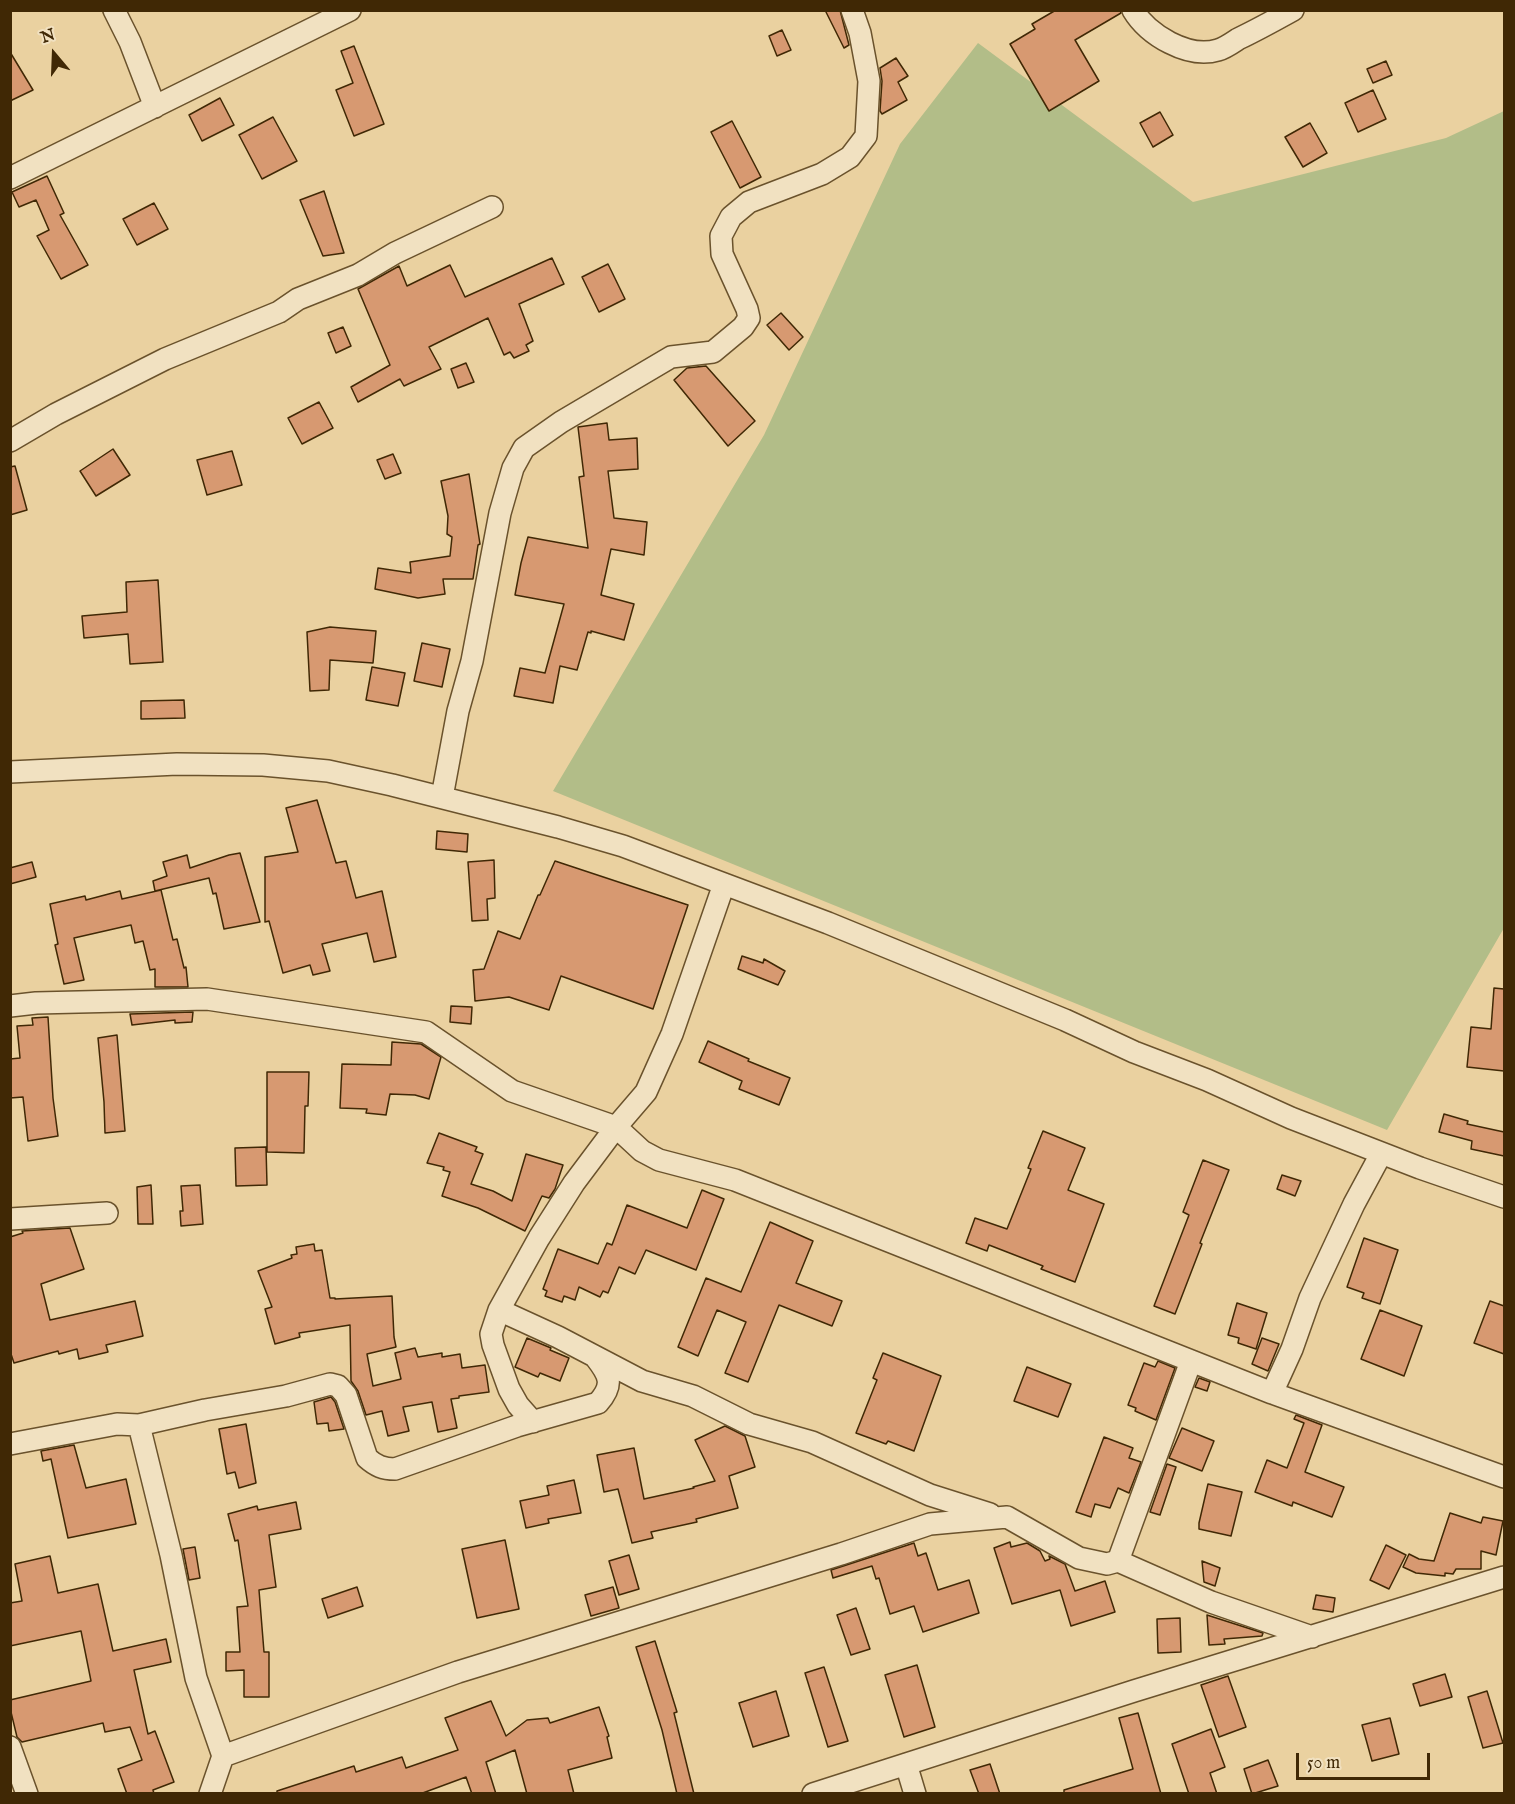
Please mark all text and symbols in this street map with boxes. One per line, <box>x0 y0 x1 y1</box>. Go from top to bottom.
north arrow <box>24 24 84 84</box>
text: N <box>38 25 58 49</box>
scale bar <box>1299 1741 1432 1779</box>
text: 50 m <box>1307 1752 1340 1775</box>

